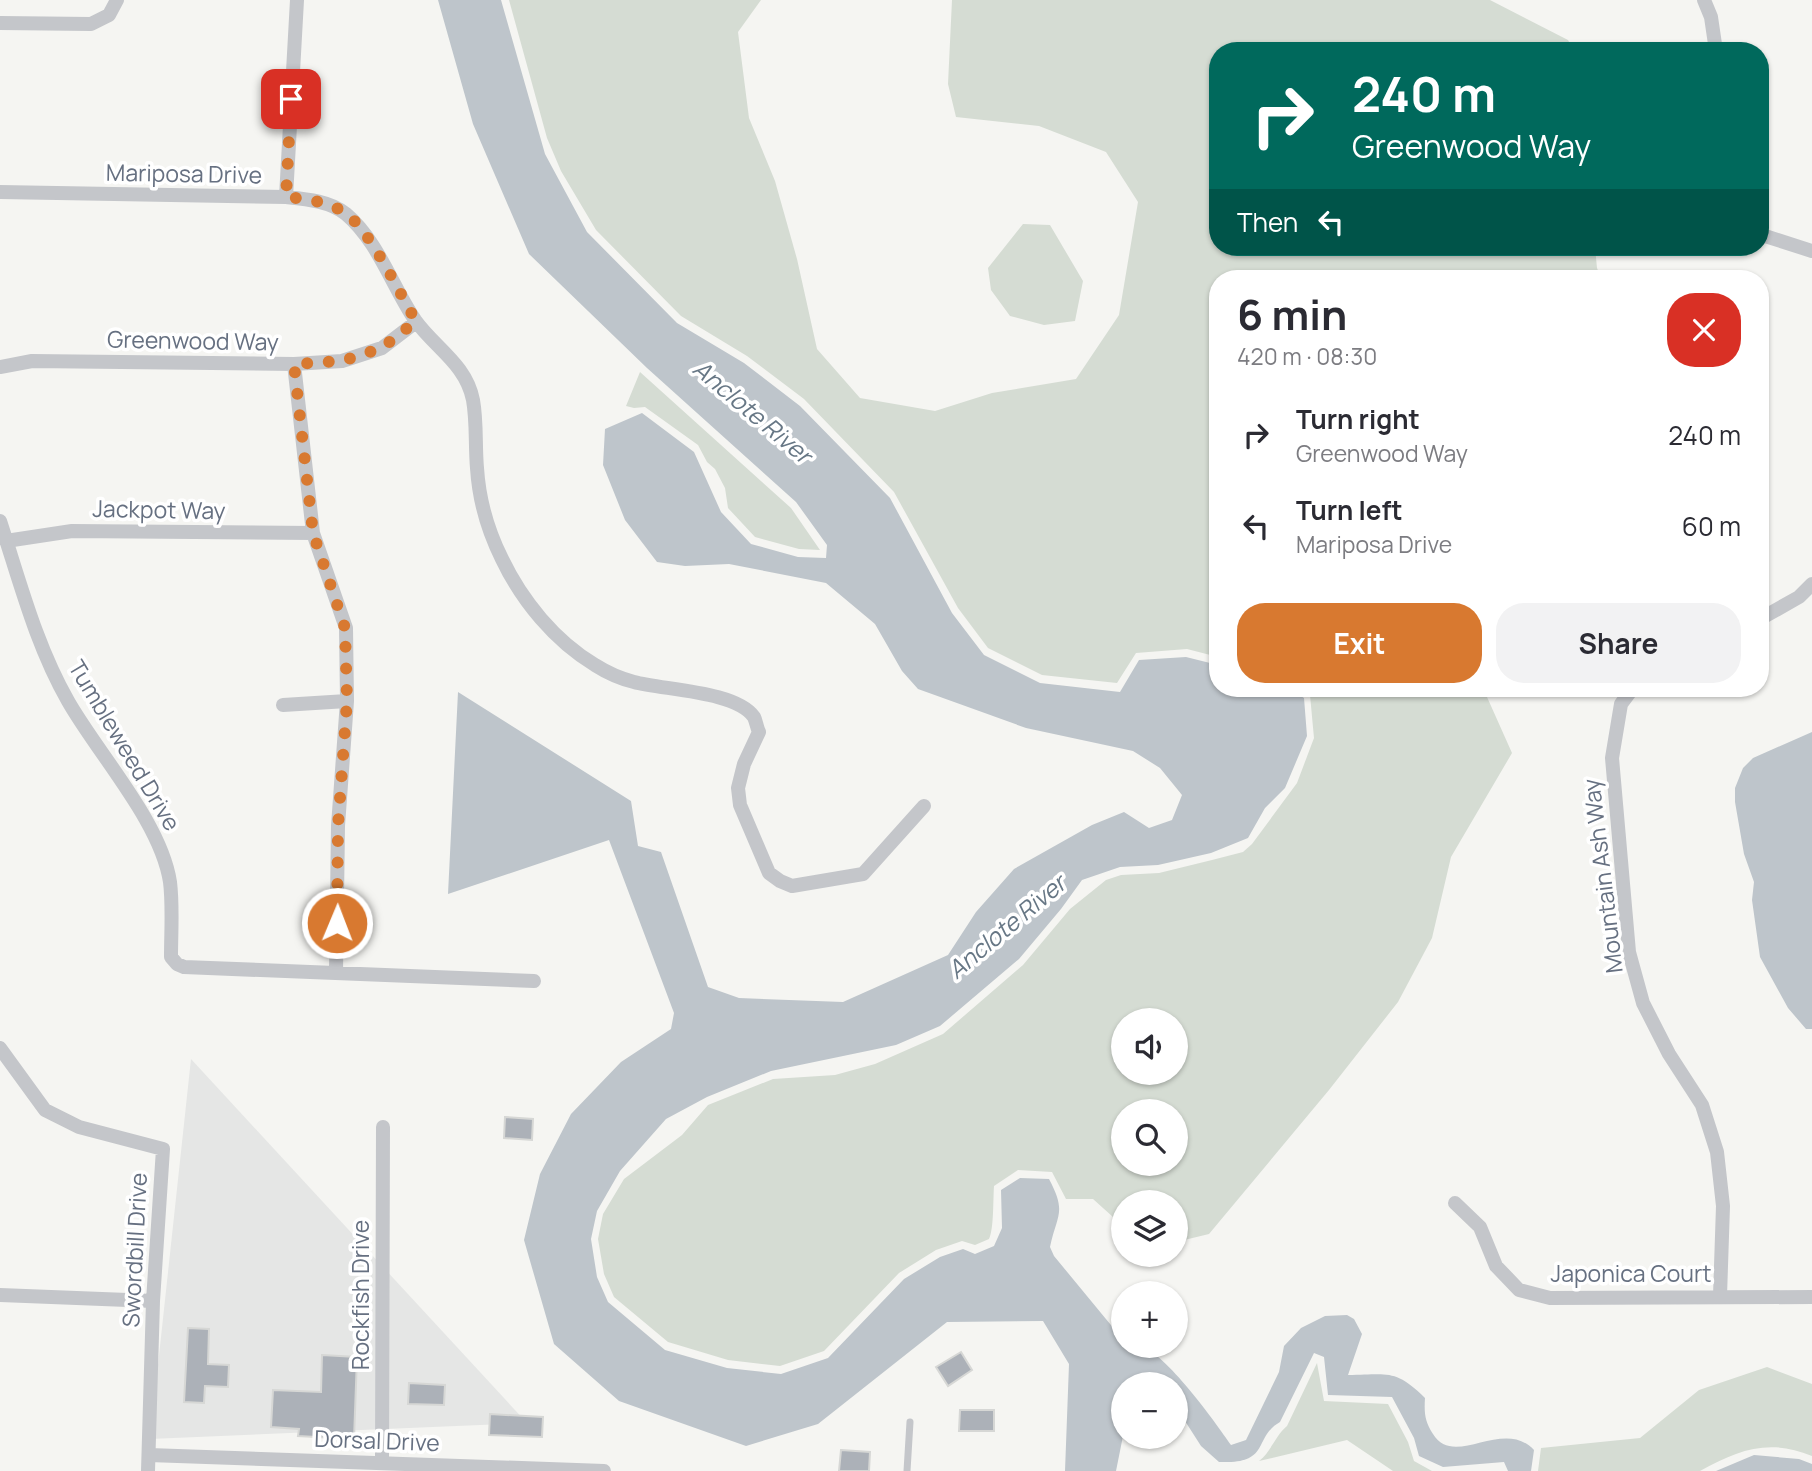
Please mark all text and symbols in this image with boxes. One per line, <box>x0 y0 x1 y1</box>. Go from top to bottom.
text: 240 m <box>1352 60 1496 127</box>
pin <box>261 69 321 129</box>
icon: right <box>1237 70 1328 161</box>
icon: arrive <box>272 80 310 118</box>
text: Greenwood Way <box>1352 124 1591 168</box>
street label: Mariposa Drive <box>106 156 262 190</box>
icon: left <box>1312 203 1350 241</box>
text: Then <box>1237 204 1298 240</box>
text: 6 min <box>1237 285 1347 343</box>
button: close <box>1667 293 1741 367</box>
street label: Greenwood Way <box>107 323 279 357</box>
text: 420 m · 08:30 <box>1237 340 1377 372</box>
water label: Anclote River <box>687 352 822 472</box>
text: Turn right <box>1296 401 1420 437</box>
icon: right <box>1237 416 1275 454</box>
text: 240 m <box>1668 417 1741 453</box>
text: Greenwood Way <box>1296 437 1468 469</box>
street label: Jackpot Way <box>92 492 226 526</box>
text: Turn left <box>1296 492 1403 528</box>
icon: left <box>1237 507 1275 545</box>
text: 60 m <box>1682 508 1741 544</box>
text: Mariposa Drive <box>1296 528 1452 560</box>
button: Exit <box>1237 603 1482 683</box>
button: Share <box>1496 603 1741 683</box>
street label: Tumbleweed Drive <box>61 654 189 836</box>
street label: Mountain Ash Way <box>1574 777 1630 975</box>
water label: Anclote River <box>940 865 1075 985</box>
position arrow <box>300 886 374 960</box>
map controls <box>1111 1008 1188 1449</box>
button: sound <box>1111 1008 1188 1085</box>
button: search <box>1111 1099 1188 1176</box>
street label: Swordbill Drive <box>114 1172 154 1328</box>
button: layers <box>1111 1190 1188 1267</box>
street label: Rockfish Drive <box>344 1220 376 1370</box>
street label: Japonica Court <box>1551 1257 1711 1289</box>
button: + <box>1111 1281 1188 1358</box>
button: − <box>1111 1372 1188 1449</box>
street label: Dorsal Drive <box>314 1422 440 1458</box>

